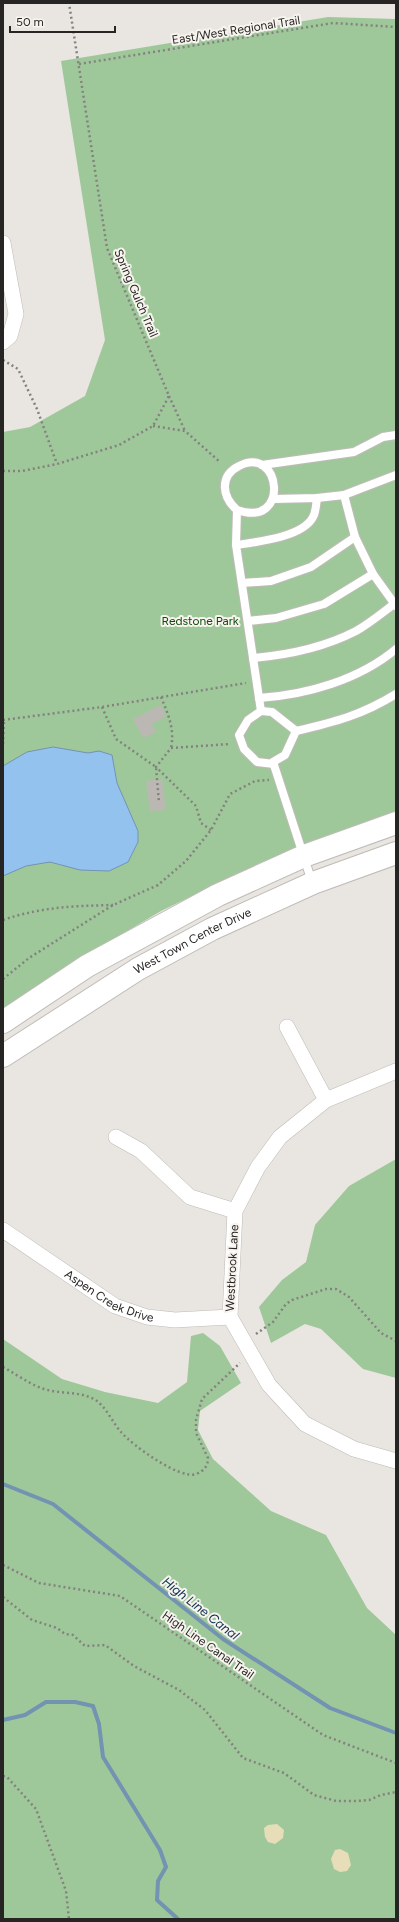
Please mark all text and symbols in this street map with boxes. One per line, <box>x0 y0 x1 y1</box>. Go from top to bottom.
scale bar <box>10 8 115 34</box>
street label: East/West Regional Trail <box>171 13 301 47</box>
text: 50 m <box>16 15 44 29</box>
street label: Spring Gulch Trail <box>111 247 161 339</box>
park label: Redstone Park <box>161 614 239 628</box>
street label: West Town Center Drive <box>131 905 254 977</box>
street label: Westbrook Lane <box>223 1224 241 1312</box>
street label: Aspen Creek Drive <box>62 1267 155 1325</box>
water label: High Line Canal <box>159 1574 242 1643</box>
street label: High Line Canal Trail <box>160 1608 256 1682</box>

